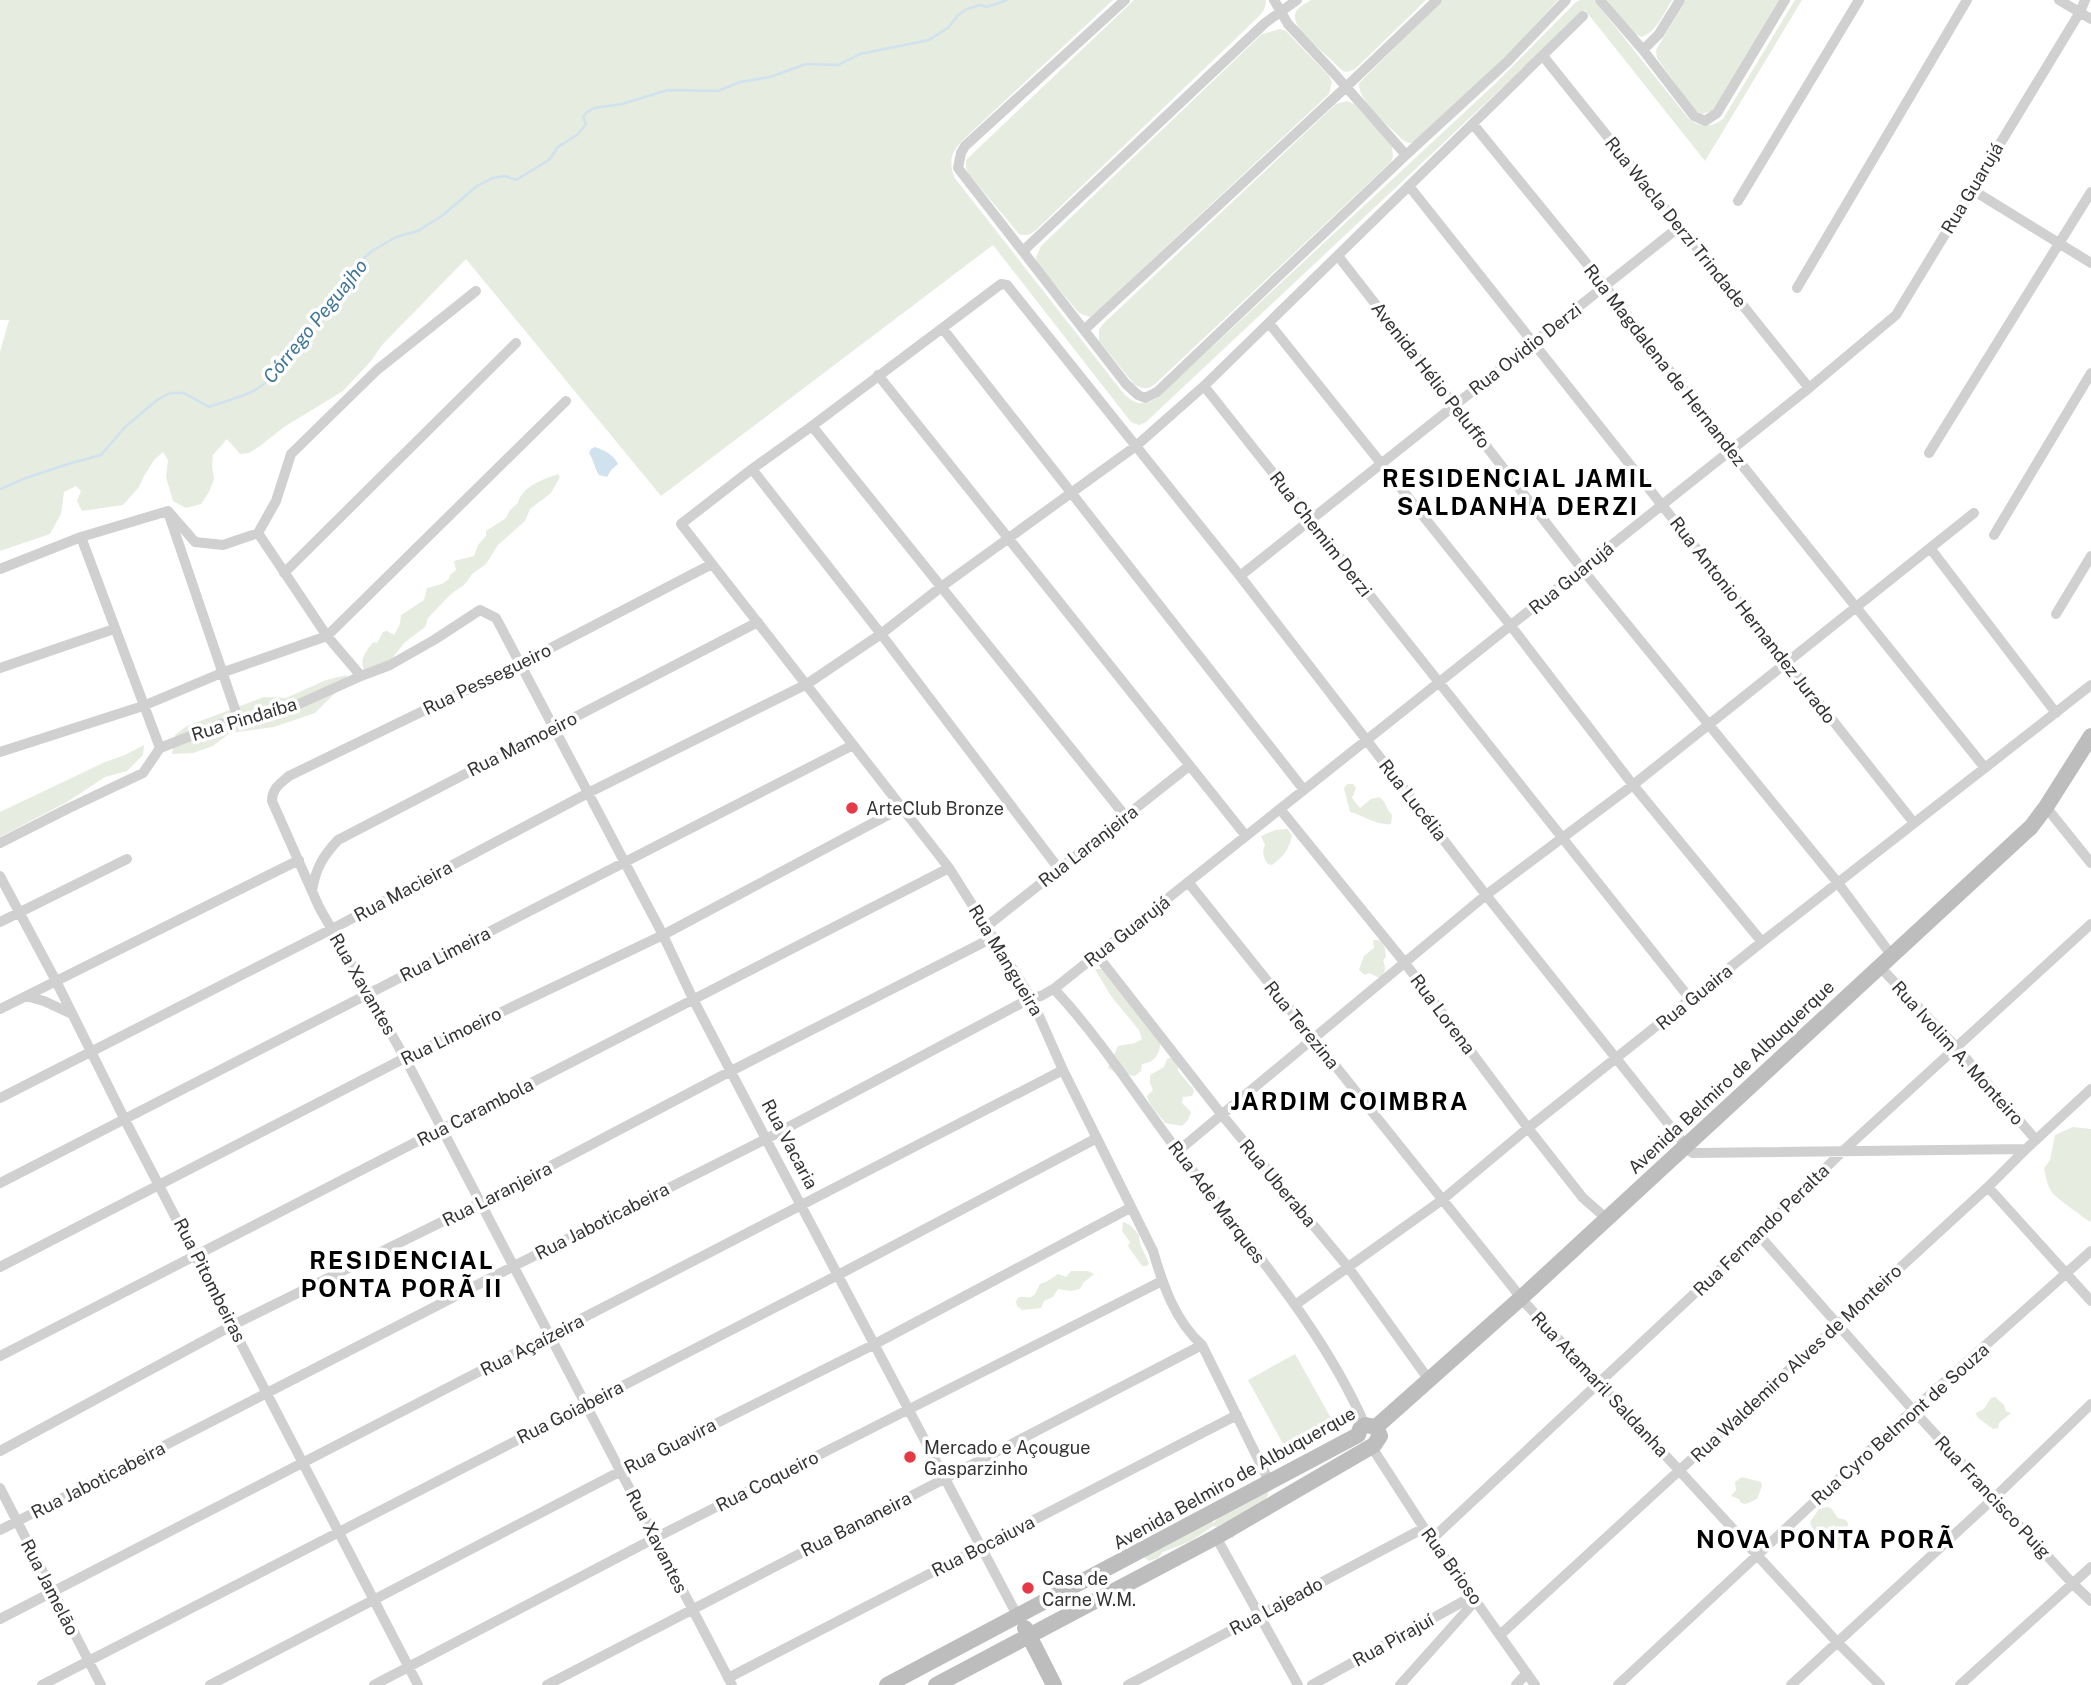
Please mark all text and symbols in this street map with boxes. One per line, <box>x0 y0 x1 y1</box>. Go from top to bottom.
street label: Rua Wacla Derzi Trindade <box>1601 133 1751 311</box>
street label: Rua Guarujá <box>1937 139 2007 237</box>
water label: Córrego Peguajho <box>258 255 372 387</box>
street label: Rua Magdalena de Hernandez <box>1580 260 1750 470</box>
street label: Avenida Hélio Peluffo <box>1367 298 1495 452</box>
street label: Rua Ovidio Derzi <box>1465 299 1585 399</box>
district label: RESIDENCIAL JAMIL SALDANHA DERZI <box>1382 464 1654 520</box>
street label: Rua Chemim Derzi <box>1266 467 1376 601</box>
street label: Rua Antonio Hernandez Jurado <box>1666 513 1840 727</box>
street label: Rua Guarujá <box>1525 538 1617 618</box>
street label: Rua Pessegueiro <box>420 639 554 719</box>
street label: Rua Pindaíba <box>189 693 299 745</box>
street label: Rua Mamoeiro <box>464 707 580 781</box>
street label: Rua Lucélia <box>1375 755 1451 845</box>
place label: ArteClub Bronze <box>866 798 1004 819</box>
marker: ArteClub Bronze <box>844 800 860 816</box>
street label: Rua Laranjeira <box>1034 801 1142 891</box>
street label: Rua Macieira <box>350 856 456 926</box>
street label: Rua Guarujá <box>1080 891 1174 971</box>
street label: Rua Mangueira <box>965 901 1047 1019</box>
street label: Rua Limeira <box>396 922 494 986</box>
street label: Rua Xavantes <box>326 930 400 1038</box>
street label: Rua Guaira <box>1652 960 1736 1034</box>
street label: Rua Lorena <box>1406 970 1480 1058</box>
street label: Avenida Belmiro de Albuquerque <box>1624 976 1838 1178</box>
street label: Rua Terezina <box>1260 977 1344 1073</box>
street label: Rua Ivolim A. Monteiro <box>1888 977 2028 1129</box>
street label: Rua Limoeiro <box>397 1003 505 1069</box>
street label: Rua Carambola <box>413 1074 537 1150</box>
district label: JARDIM COIMBRA <box>1231 1087 1469 1115</box>
street label: Rua Vacaria <box>758 1095 822 1193</box>
street label: Rua Uberaba <box>1235 1135 1321 1231</box>
street label: Rua Ade Marques <box>1164 1137 1270 1267</box>
street label: Rua Laranjeira <box>439 1157 555 1231</box>
street label: Rua Fernando Peralta <box>1689 1160 1833 1300</box>
street label: Rua Jaboticabeira <box>532 1178 672 1264</box>
street label: Rua Pitombeiras <box>170 1214 250 1346</box>
district label: RESIDENCIAL PONTA PORÃ II <box>301 1246 503 1302</box>
street label: Rua Waldemiro Alves de Monteiro <box>1686 1260 1906 1466</box>
street label: Rua Atamaril Saldanha <box>1527 1307 1673 1461</box>
street label: Rua Açaízeira <box>477 1310 587 1380</box>
street label: Rua Cyro Belmont de Souza <box>1807 1339 1993 1509</box>
street label: Rua Goiabeira <box>513 1376 627 1448</box>
street label: Avenida Belmiro de Albuquerque <box>1109 1402 1359 1554</box>
street label: Rua Guavira <box>620 1414 720 1478</box>
street label: Rua Francisco Puig <box>1931 1432 2055 1562</box>
street label: Rua Jaboticabeira <box>28 1437 168 1523</box>
place label: Mercado e Açougue Gasparzinho <box>924 1437 1090 1479</box>
street label: Rua Coqueiro <box>712 1446 822 1516</box>
marker: Mercado e Açougue Gasparzinho <box>902 1449 918 1465</box>
street label: Rua Xavantes <box>622 1486 692 1596</box>
street label: Rua Bananeira <box>797 1487 915 1561</box>
street label: Rua Bocaiuva <box>928 1511 1038 1581</box>
street label: Rua Brioso <box>1417 1524 1487 1608</box>
district label: NOVA PONTA PORÃ <box>1696 1524 1956 1553</box>
street label: Rua Jamelão <box>17 1535 83 1639</box>
place label: Casa de Carne W.M. <box>1042 1568 1136 1610</box>
street label: Rua Lajeado <box>1226 1573 1326 1639</box>
marker: Casa de Carne W.M. <box>1020 1580 1036 1596</box>
street label: Rua Pirajuí <box>1349 1609 1438 1671</box>

